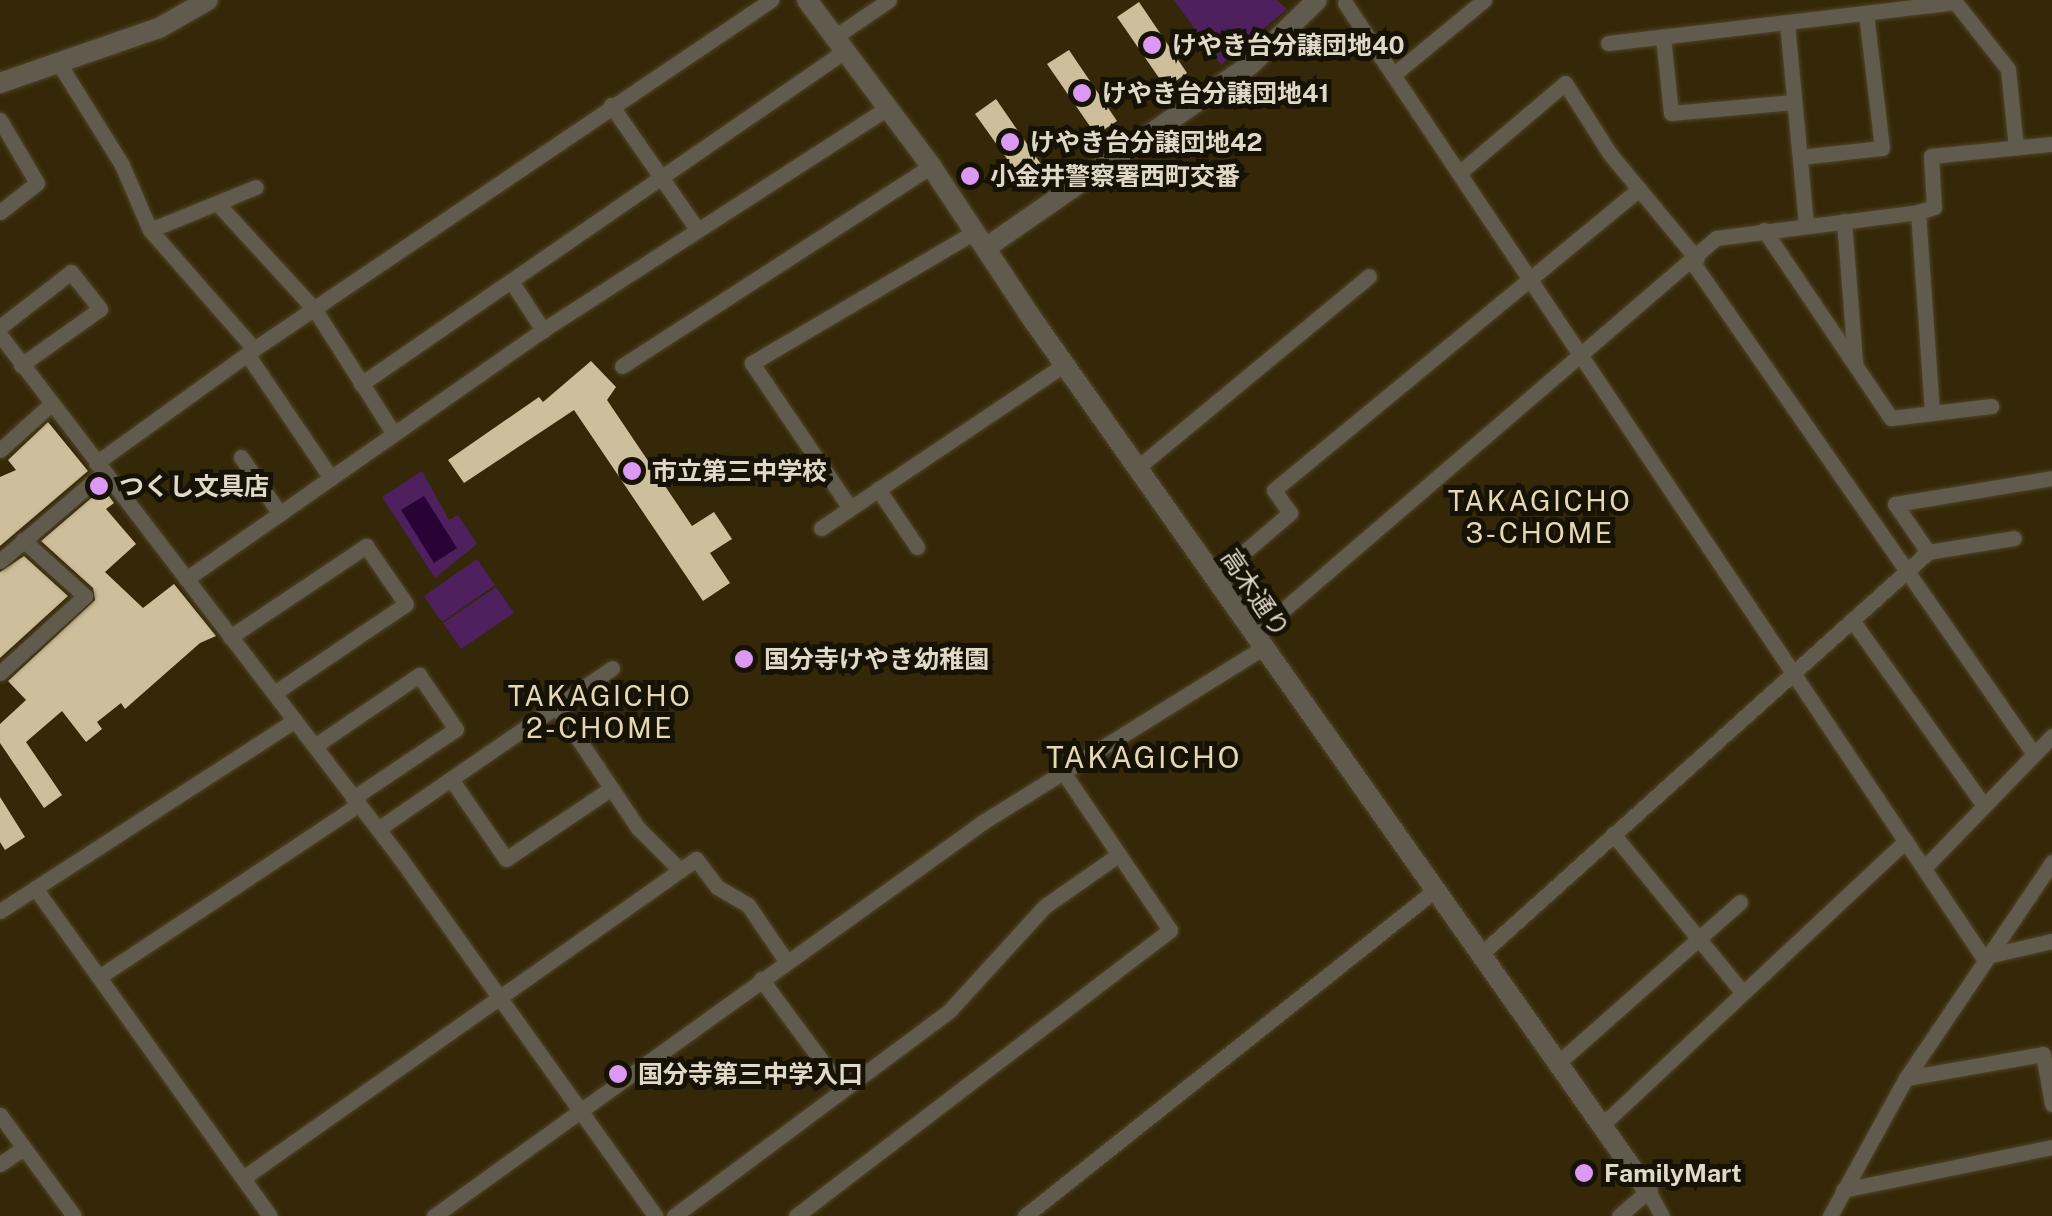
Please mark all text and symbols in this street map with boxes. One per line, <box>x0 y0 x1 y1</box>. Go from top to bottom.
place label: けやき台分譲団地40 <box>1172 30 1405 60</box>
marker: けやき台分譲団地40 <box>1141 34 1163 56</box>
place label: けやき台分譲団地41 <box>1102 78 1329 108</box>
marker: けやき台分譲団地41 <box>1071 82 1093 104</box>
place label: けやき台分譲団地42 <box>1030 127 1262 157</box>
marker: けやき台分譲団地42 <box>999 131 1021 153</box>
place label: 小金井警察署西町交番 <box>990 161 1240 191</box>
marker: 小金井警察署西町交番 <box>959 165 981 187</box>
place label: 市立第三中学校 <box>652 456 827 486</box>
marker: 市立第三中学校 <box>621 460 643 482</box>
place label: つくし文具店 <box>119 471 269 501</box>
marker: つくし文具店 <box>88 475 110 497</box>
district label: TAKAGICHO 3-CHOME <box>1448 484 1632 550</box>
street label: 高木通り <box>1215 543 1295 643</box>
place label: 国分寺けやき幼稚園 <box>764 644 989 674</box>
marker: 国分寺けやき幼稚園 <box>733 648 755 670</box>
district label: TAKAGICHO 2-CHOME <box>508 679 692 745</box>
district label: TAKAGICHO <box>1046 739 1242 775</box>
place label: 国分寺第三中学入口 <box>638 1059 863 1089</box>
marker: 国分寺第三中学入口 <box>607 1063 629 1085</box>
place label: FamilyMart <box>1604 1158 1742 1188</box>
marker: FamilyMart <box>1573 1162 1595 1184</box>

